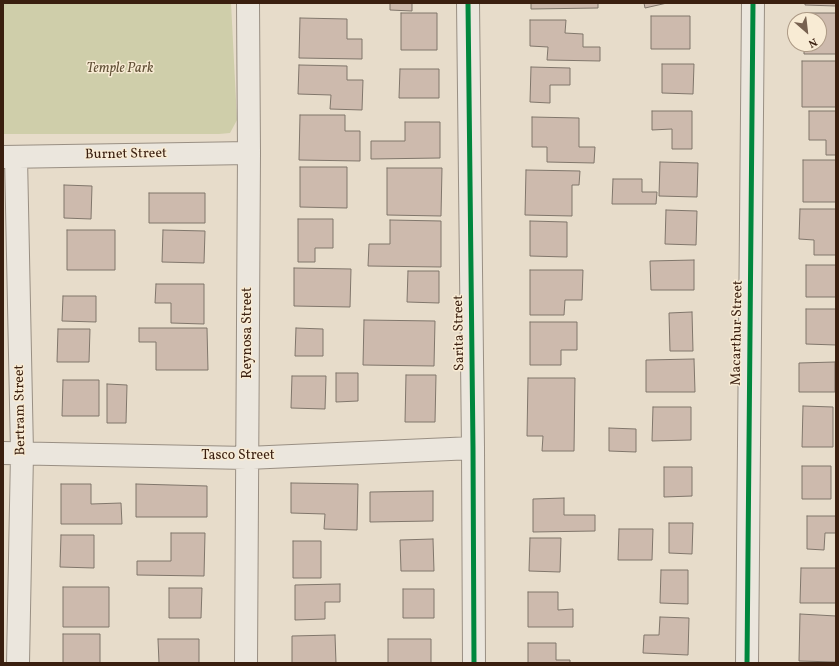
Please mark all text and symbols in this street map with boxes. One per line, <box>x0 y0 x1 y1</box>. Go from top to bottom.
north arrow <box>787 12 827 52</box>
text: N <box>805 34 819 51</box>
park label: Temple Park <box>87 61 153 77</box>
street label: Burnet Street <box>85 146 167 164</box>
street label: Macarthur Street <box>729 280 747 386</box>
street label: Reynosa Street <box>240 287 256 379</box>
street label: Sarita Street <box>451 295 469 371</box>
street label: Bertram Street <box>12 364 30 456</box>
street label: Tasco Street <box>201 448 275 464</box>

